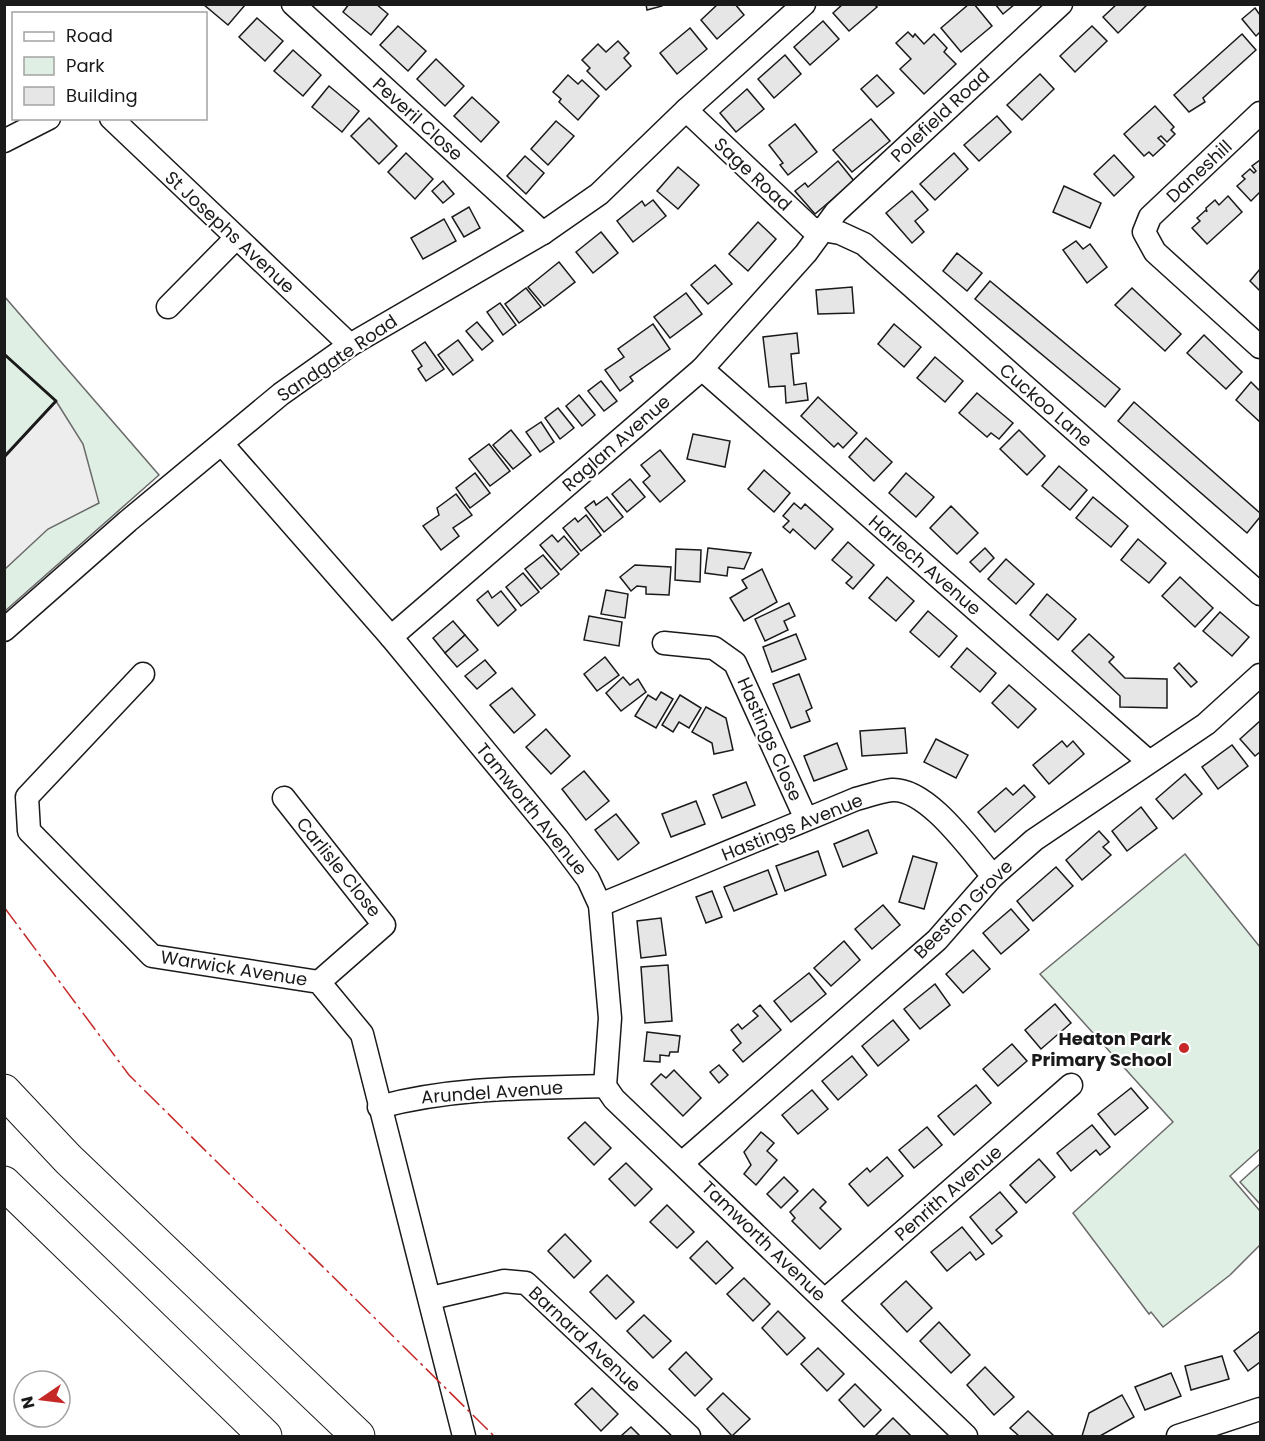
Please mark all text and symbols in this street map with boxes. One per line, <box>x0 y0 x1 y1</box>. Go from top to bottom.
legend <box>12 12 207 120</box>
text: Road <box>66 23 113 48</box>
text: Park <box>66 53 105 78</box>
street label: Polefield Road <box>885 62 995 168</box>
street label: Peveril Close <box>367 72 469 166</box>
text: Building <box>66 83 138 108</box>
street label: Sage Road <box>709 132 797 216</box>
street label: Daneshill <box>1161 134 1237 208</box>
street label: St Josephs Avenue <box>160 165 300 299</box>
street label: Sandgate Road <box>272 308 402 408</box>
street label: Cuckoo Lane <box>994 357 1098 453</box>
street label: Raglan Avenue <box>557 389 675 497</box>
street label: Harlech Avenue <box>863 509 987 621</box>
street label: Hastings Close <box>731 673 809 805</box>
street label: Tamworth Avenue <box>471 737 593 881</box>
street label: Hastings Avenue <box>718 787 866 867</box>
street label: Carlisle Close <box>291 812 387 922</box>
street label: Beeston Grove <box>908 854 1018 964</box>
street label: Warwick Avenue <box>159 944 309 992</box>
place label: Heaton Park Primary School <box>1031 1026 1173 1072</box>
marker: Heaton Park Primary School <box>1177 1041 1191 1055</box>
street label: Arundel Avenue <box>420 1075 564 1109</box>
street label: Penrith Avenue <box>889 1139 1007 1247</box>
street label: Tamworth Avenue <box>696 1175 832 1307</box>
street label: Barnard Avenue <box>523 1280 647 1398</box>
north arrow <box>12 1369 72 1429</box>
text: N <box>15 1394 41 1411</box>

